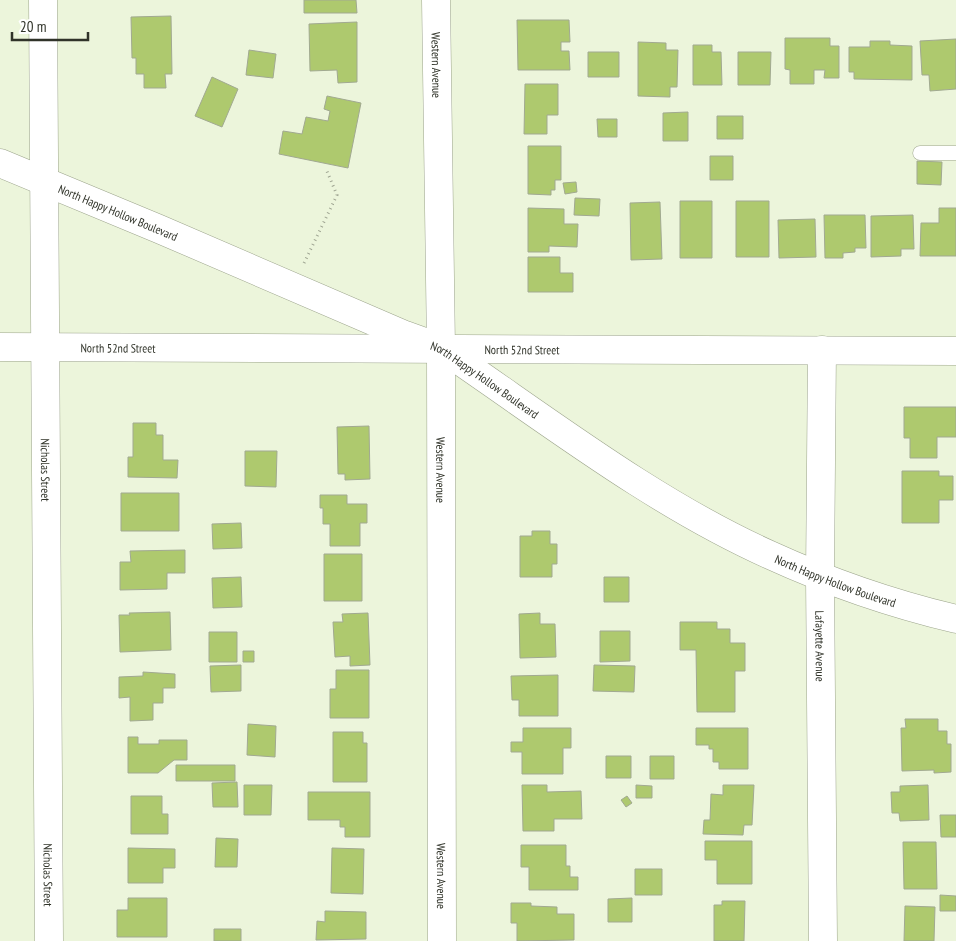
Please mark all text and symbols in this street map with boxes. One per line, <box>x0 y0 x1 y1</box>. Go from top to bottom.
scale bar <box>12 10 89 42</box>
text: 20 m <box>20 17 46 36</box>
street label: Western Avenue <box>429 32 445 98</box>
street label: North Happy Hollow Boulevard <box>56 181 180 244</box>
street label: North Happy Hollow Boulevard <box>429 337 542 421</box>
street label: North 52nd Street <box>80 340 156 355</box>
street label: North 52nd Street <box>484 342 560 357</box>
street label: Western Avenue <box>434 437 449 503</box>
street label: Nicholas Street <box>38 438 54 502</box>
street label: North Happy Hollow Boulevard <box>773 551 898 610</box>
street label: Lafayette Avenue <box>813 610 828 682</box>
street label: Nicholas Street <box>41 843 56 907</box>
street label: Western Avenue <box>434 843 449 909</box>

